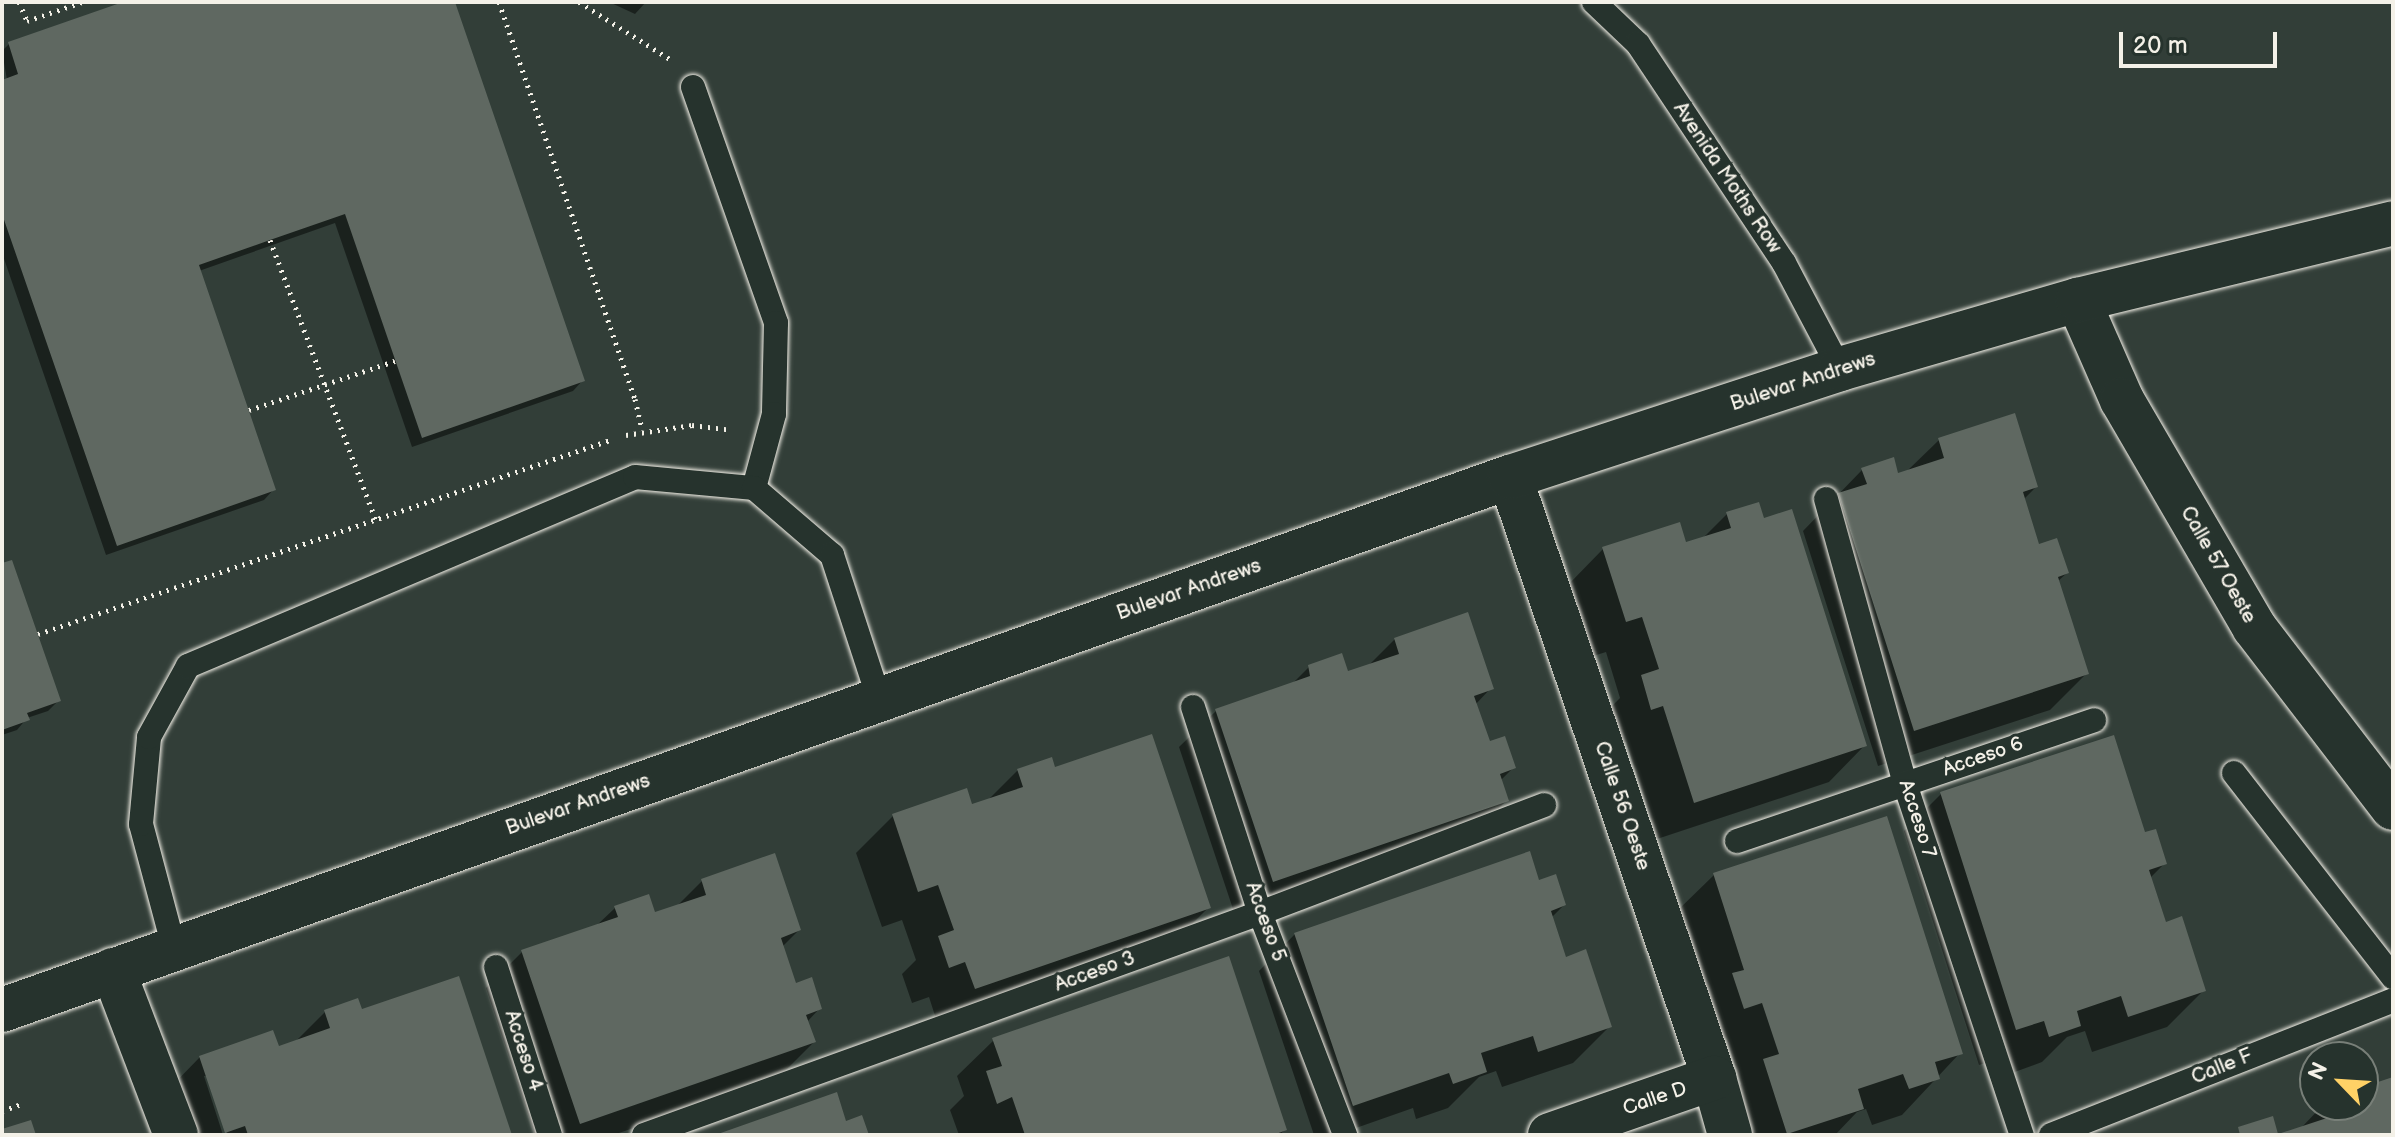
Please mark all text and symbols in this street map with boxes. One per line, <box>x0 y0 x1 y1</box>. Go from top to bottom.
scale bar <box>2123 16 2281 66</box>
text: 20 m <box>2133 31 2188 60</box>
street label: Avenida Moths Row <box>1668 98 1786 258</box>
street label: Bulevar Andrews <box>1727 347 1879 417</box>
street label: Calle 57 Oeste <box>2175 502 2261 628</box>
street label: Bulevar Andrews <box>1114 554 1264 626</box>
street label: Acceso 6 <box>1939 732 2027 782</box>
street label: Calle 56 Oeste <box>1589 738 1655 874</box>
street label: Bulevar Andrews <box>503 769 653 841</box>
street label: Acceso 7 <box>1893 777 1941 861</box>
street label: Acceso 5 <box>1240 879 1290 965</box>
street label: Acceso 3 <box>1051 946 1139 998</box>
street label: Acceso 4 <box>499 1007 547 1095</box>
north arrow <box>2299 1041 2379 1121</box>
street label: Calle F <box>2188 1044 2256 1090</box>
text: N <box>2303 1058 2334 1085</box>
street label: Calle D <box>1620 1077 1690 1121</box>

